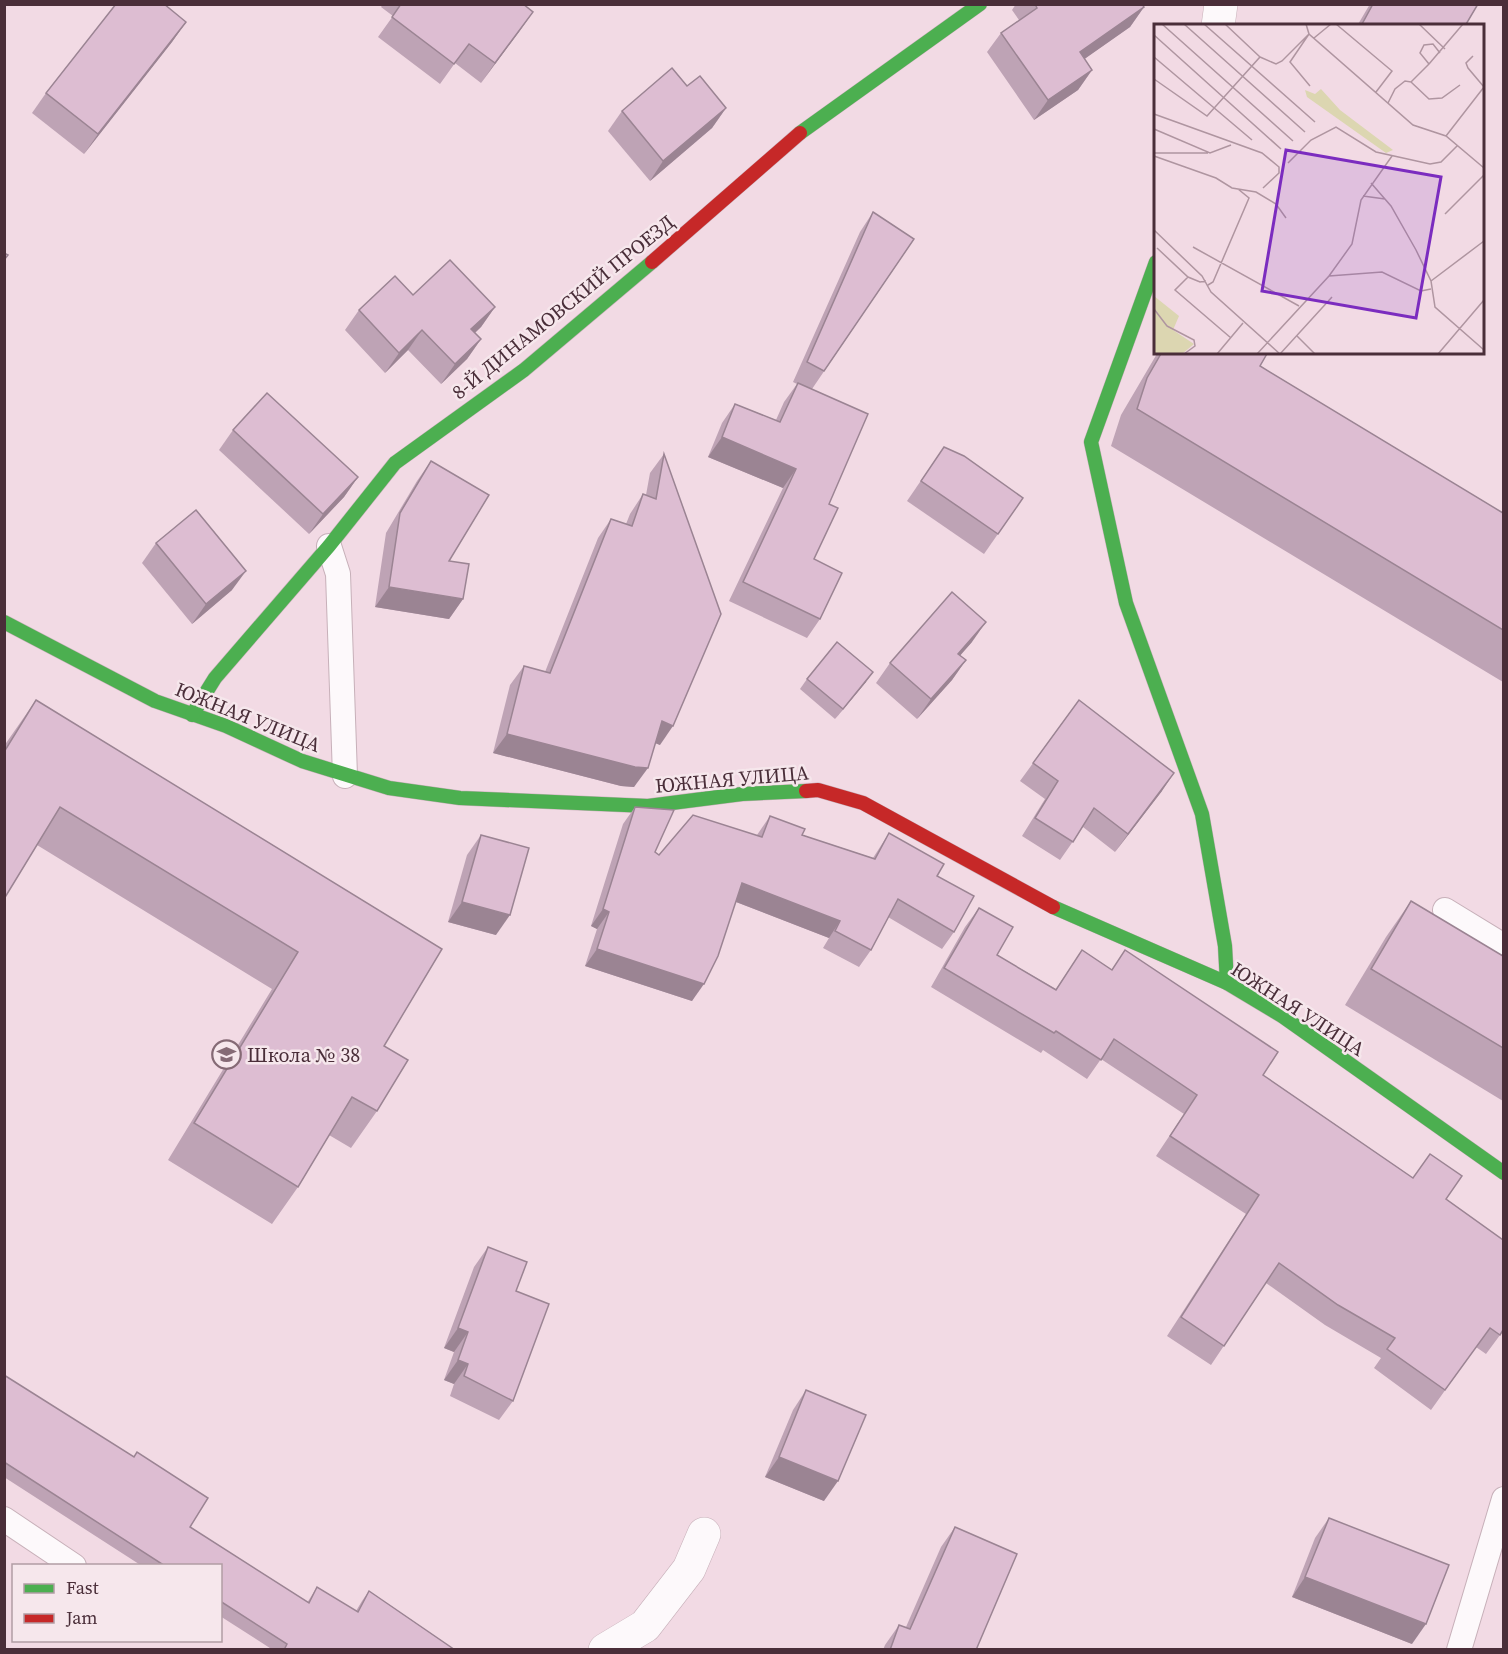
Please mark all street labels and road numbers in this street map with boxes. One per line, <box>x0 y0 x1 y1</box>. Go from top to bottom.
street label: 8-Й ДИНАМОВСКИЙ ПРОЕЗД <box>446 208 680 406</box>
street label: ЮЖНАЯ УЛИЦА <box>171 675 325 759</box>
street label: ЮЖНАЯ УЛИЦА <box>654 758 811 800</box>
street label: ЮЖНАЯ УЛИЦА <box>1226 955 1371 1063</box>

